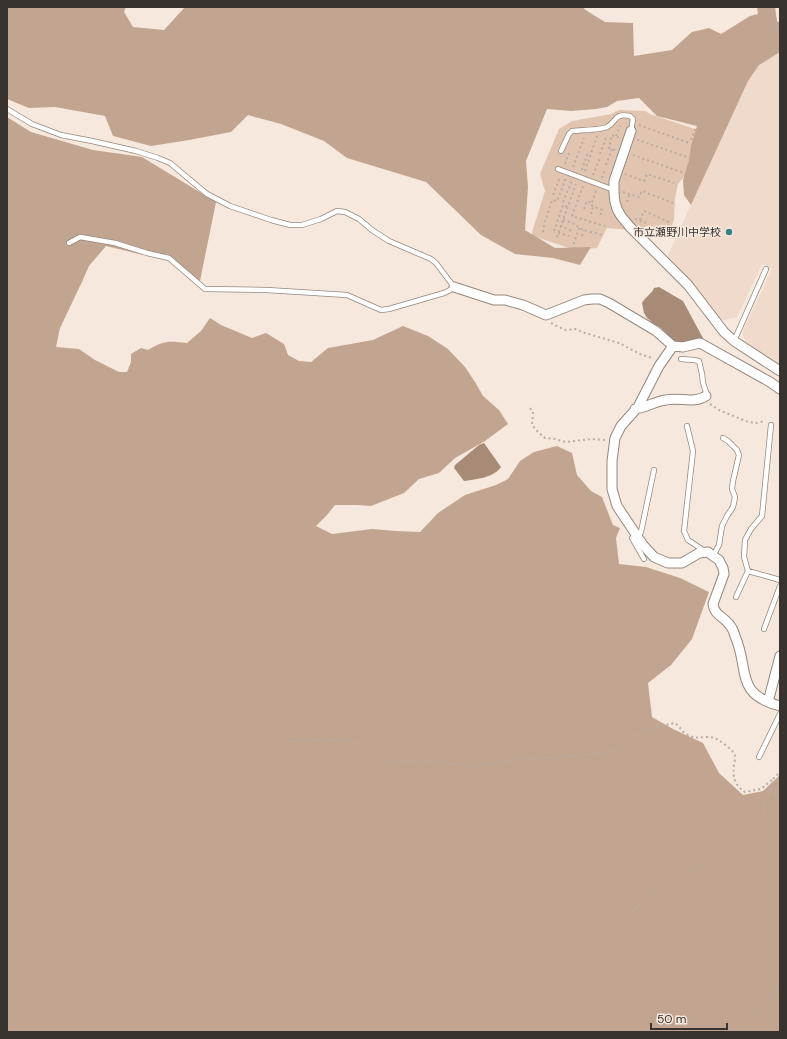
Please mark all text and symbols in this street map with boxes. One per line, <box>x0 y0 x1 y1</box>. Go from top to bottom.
place label: 市立瀬野川中学校 <box>633 225 721 239</box>
marker: 市立瀬野川中学校 <box>724 227 734 237</box>
scale bar <box>651 1005 727 1031</box>
text: 50 m <box>657 1011 686 1027</box>

